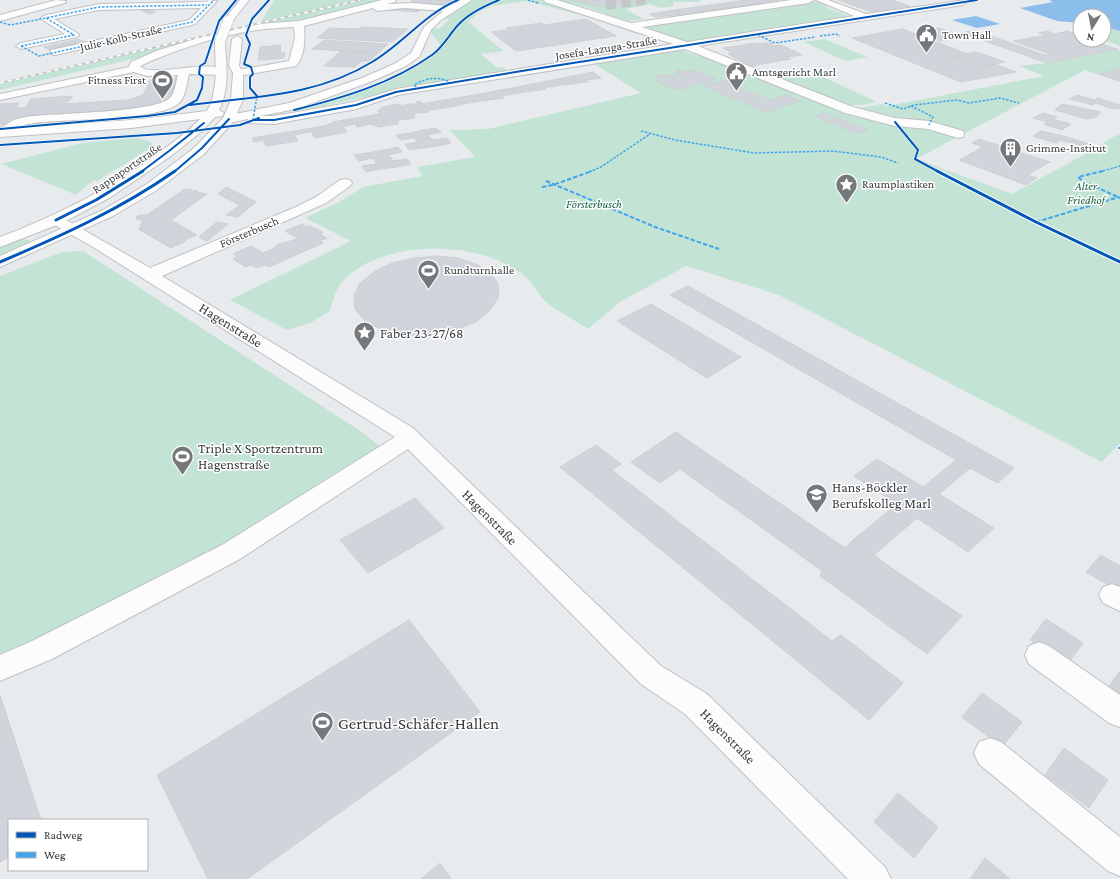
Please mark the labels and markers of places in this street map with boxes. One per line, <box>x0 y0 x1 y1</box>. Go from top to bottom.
public building icon: Town Hall <box>914 22 940 55</box>
place label: Town Hall <box>942 28 991 42</box>
public building icon: Amtsgericht Marl <box>723 59 749 92</box>
place label: Amtsgericht Marl <box>752 65 836 79</box>
sports icon: Fitness First <box>149 67 175 100</box>
place label: Fitness First <box>88 73 147 87</box>
building icon: Grimme-Institut <box>997 135 1023 168</box>
place label: Grimme-Institut <box>1026 141 1107 155</box>
place icon: Raumplastiken <box>833 171 859 204</box>
place label: Raumplastiken <box>862 177 935 191</box>
sports icon: Rundturnhalle <box>415 257 441 290</box>
place label: Rundturnhalle <box>444 263 514 277</box>
place icon: Faber 23-27/68 <box>352 320 378 353</box>
place label: Faber 23-27/68 <box>380 325 464 341</box>
place label: Triple X Sportzentrum Hagenstraße <box>198 440 323 472</box>
sports icon: Triple X Sportzentrum Hagenstraße <box>170 443 196 476</box>
place label: Hans-Böckler Berufskolleg Marl <box>832 479 931 511</box>
school or university icon: Hans-Böckler Berufskolleg Marl <box>804 482 830 515</box>
sports icon: Gertrud-Schäfer-Hallen <box>309 710 335 743</box>
place label: Gertrud-Schäfer-Hallen <box>338 714 499 733</box>

